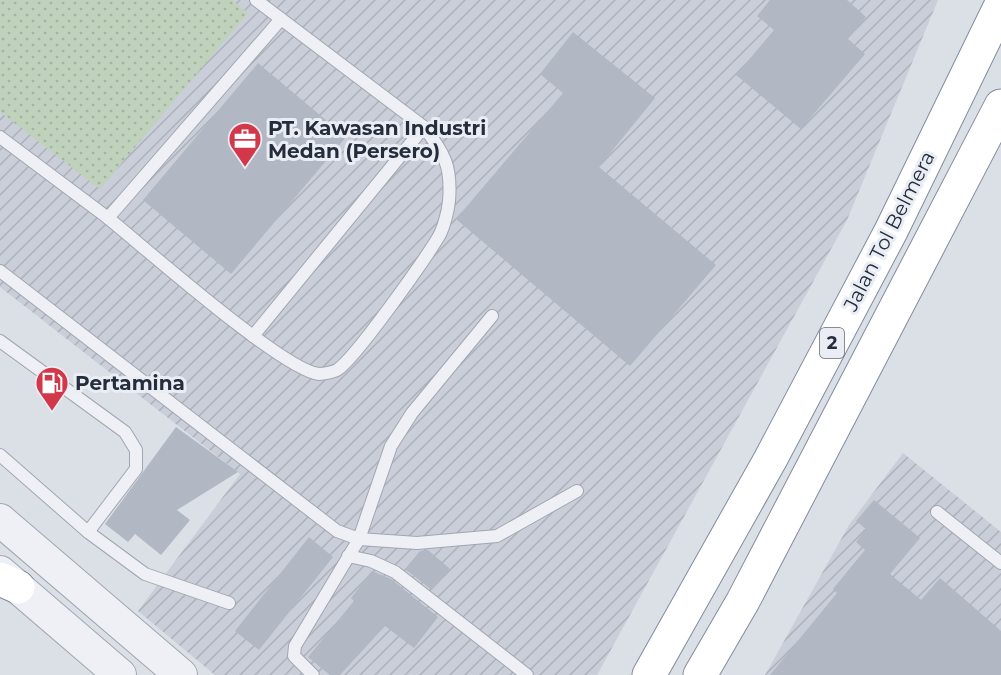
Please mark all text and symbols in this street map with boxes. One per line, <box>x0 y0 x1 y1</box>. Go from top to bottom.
place label: PT. Kawasan Industri Medan (Persero) <box>268 116 486 163</box>
office icon: PT. Kawasan Industri Medan (Persero) <box>227 121 263 168</box>
street label: Jalan Tol Belmera <box>838 147 940 316</box>
road number: 2 <box>820 328 844 358</box>
fuel station icon: Pertamina <box>34 365 70 412</box>
place label: Pertamina <box>75 371 185 395</box>

